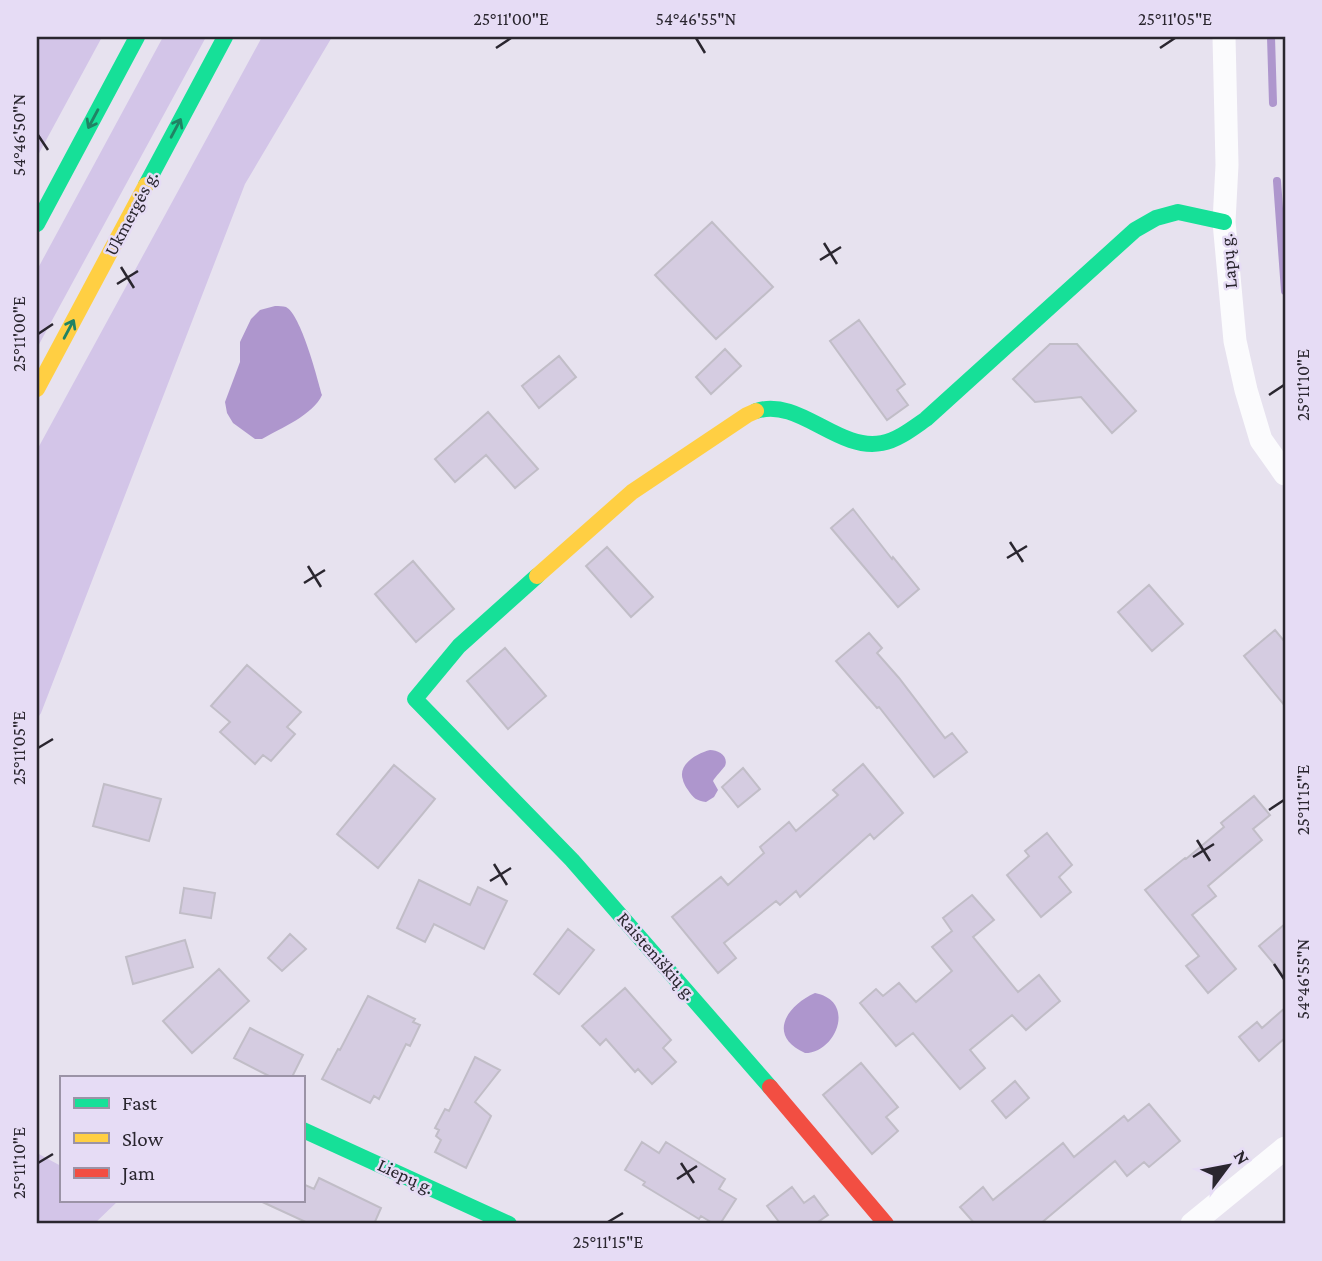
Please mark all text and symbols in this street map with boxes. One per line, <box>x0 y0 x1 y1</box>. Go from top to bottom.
text: 25°11'00"E <box>473 9 549 29</box>
text: 54°46'55"N <box>656 9 737 29</box>
text: 25°11'05"E <box>1138 9 1212 29</box>
text: 54°46'50"N <box>9 94 29 176</box>
one-way arrow <box>86 108 100 128</box>
one-way arrow <box>170 118 183 139</box>
street label: Ukmergės g. <box>100 167 162 259</box>
street label: Lapų g. <box>1215 233 1241 289</box>
text: 25°11'00"E <box>9 296 29 372</box>
one-way arrow <box>63 319 76 340</box>
text: 25°11'10"E <box>1293 349 1313 421</box>
text: 25°11'05"E <box>9 711 29 785</box>
text: 25°11'15"E <box>1293 765 1313 835</box>
street label: Raisteniškių g. <box>613 908 701 1004</box>
text: 54°46'55"N <box>1293 938 1313 1019</box>
legend <box>60 1076 304 1202</box>
text: Fast <box>122 1091 158 1115</box>
text: 25°11'10"E <box>9 1127 29 1199</box>
text: Slow <box>122 1127 164 1151</box>
north arrow <box>1192 1132 1262 1202</box>
text: N <box>1230 1146 1254 1168</box>
street label: Liepų g. <box>375 1154 437 1198</box>
text: Jam <box>120 1161 155 1185</box>
text: 25°11'15"E <box>573 1232 643 1252</box>

